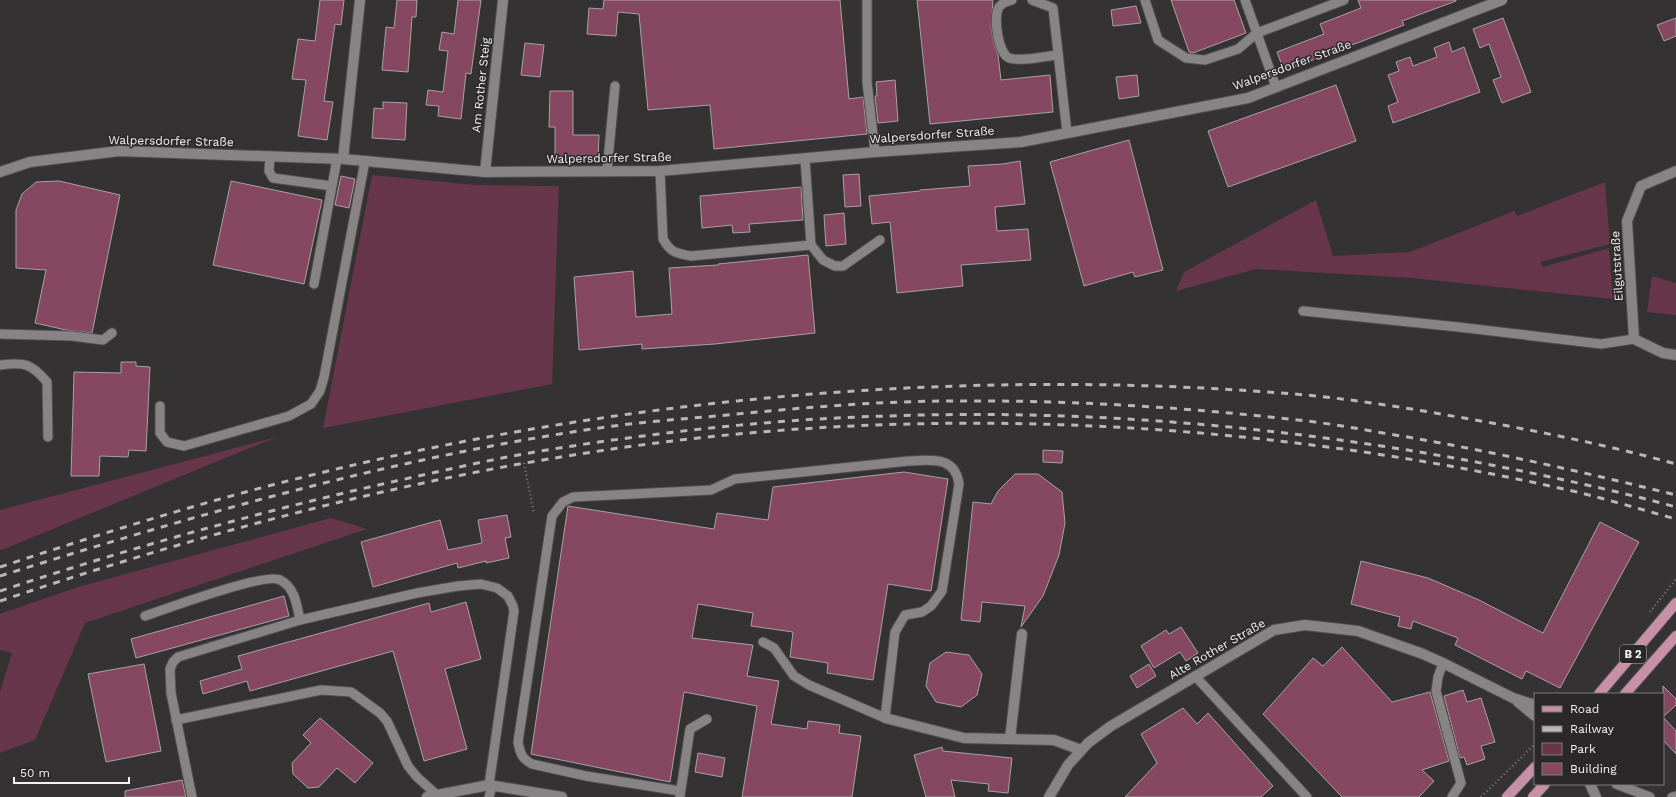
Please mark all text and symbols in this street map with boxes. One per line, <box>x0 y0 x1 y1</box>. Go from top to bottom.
street label: Am Rother Steig <box>469 36 493 133</box>
street label: Walpersdorfer Straße <box>1231 37 1353 93</box>
street label: Walpersdorfer Straße <box>869 124 995 146</box>
street label: Walpersdorfer Straße <box>108 133 234 149</box>
street label: Walpersdorfer Straße <box>546 150 672 166</box>
street label: Eilgutstraße <box>1608 230 1626 302</box>
street label: Alte Rother Straße <box>1166 616 1268 682</box>
road number: B 2 <box>1620 645 1646 663</box>
legend <box>1534 693 1664 785</box>
text: Road <box>1570 702 1599 716</box>
text: Railway <box>1570 722 1615 736</box>
text: Park <box>1570 742 1596 756</box>
scale bar <box>14 759 129 785</box>
text: Building <box>1570 762 1617 776</box>
text: 50 m <box>20 766 50 780</box>

